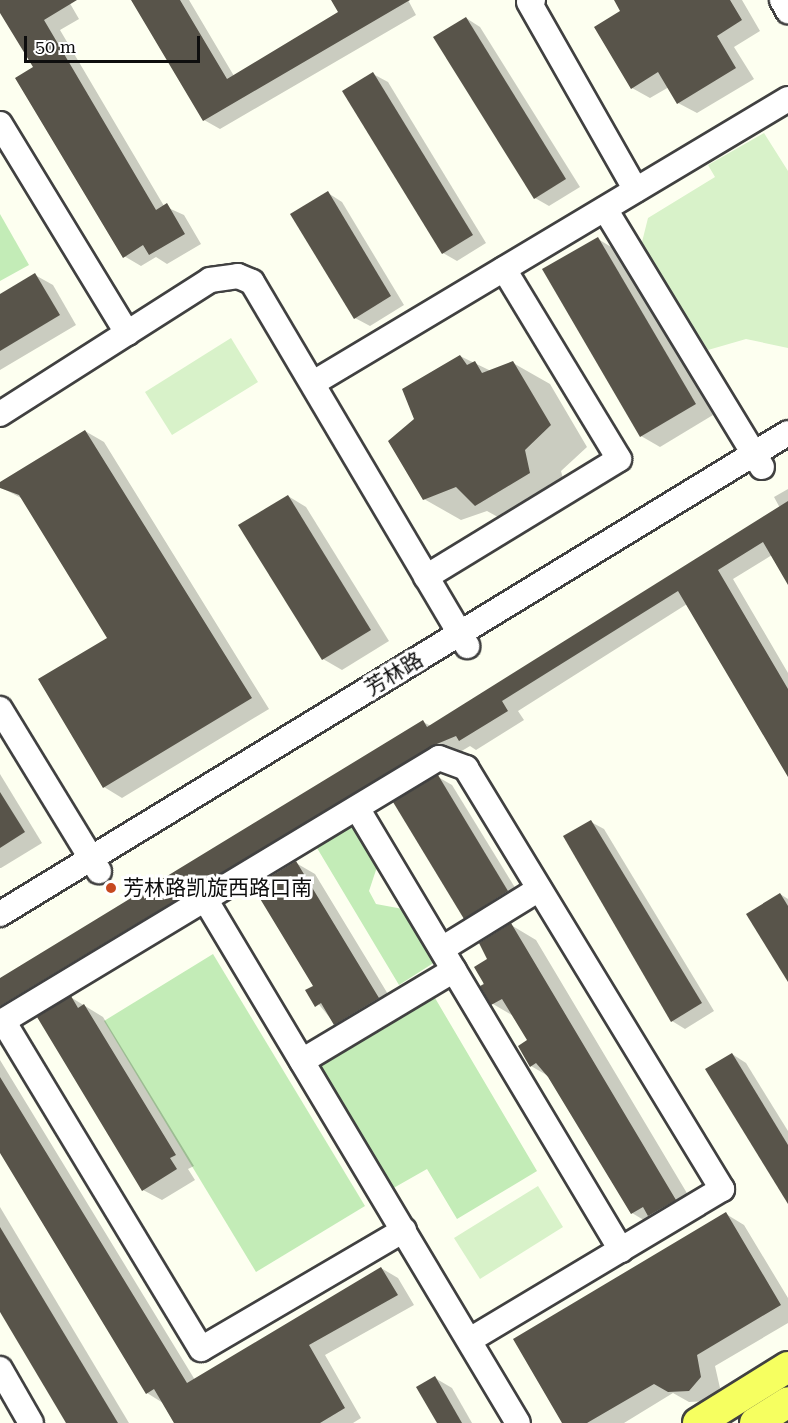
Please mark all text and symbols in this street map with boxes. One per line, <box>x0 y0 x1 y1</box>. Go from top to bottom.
scale bar <box>27 24 202 62</box>
text: 50 m <box>35 36 76 57</box>
street label: 芳林路 <box>361 647 427 701</box>
place label: 芳林路凯旋西路口南 <box>123 875 312 901</box>
marker: 芳林路凯旋西路口南 <box>104 881 118 895</box>

